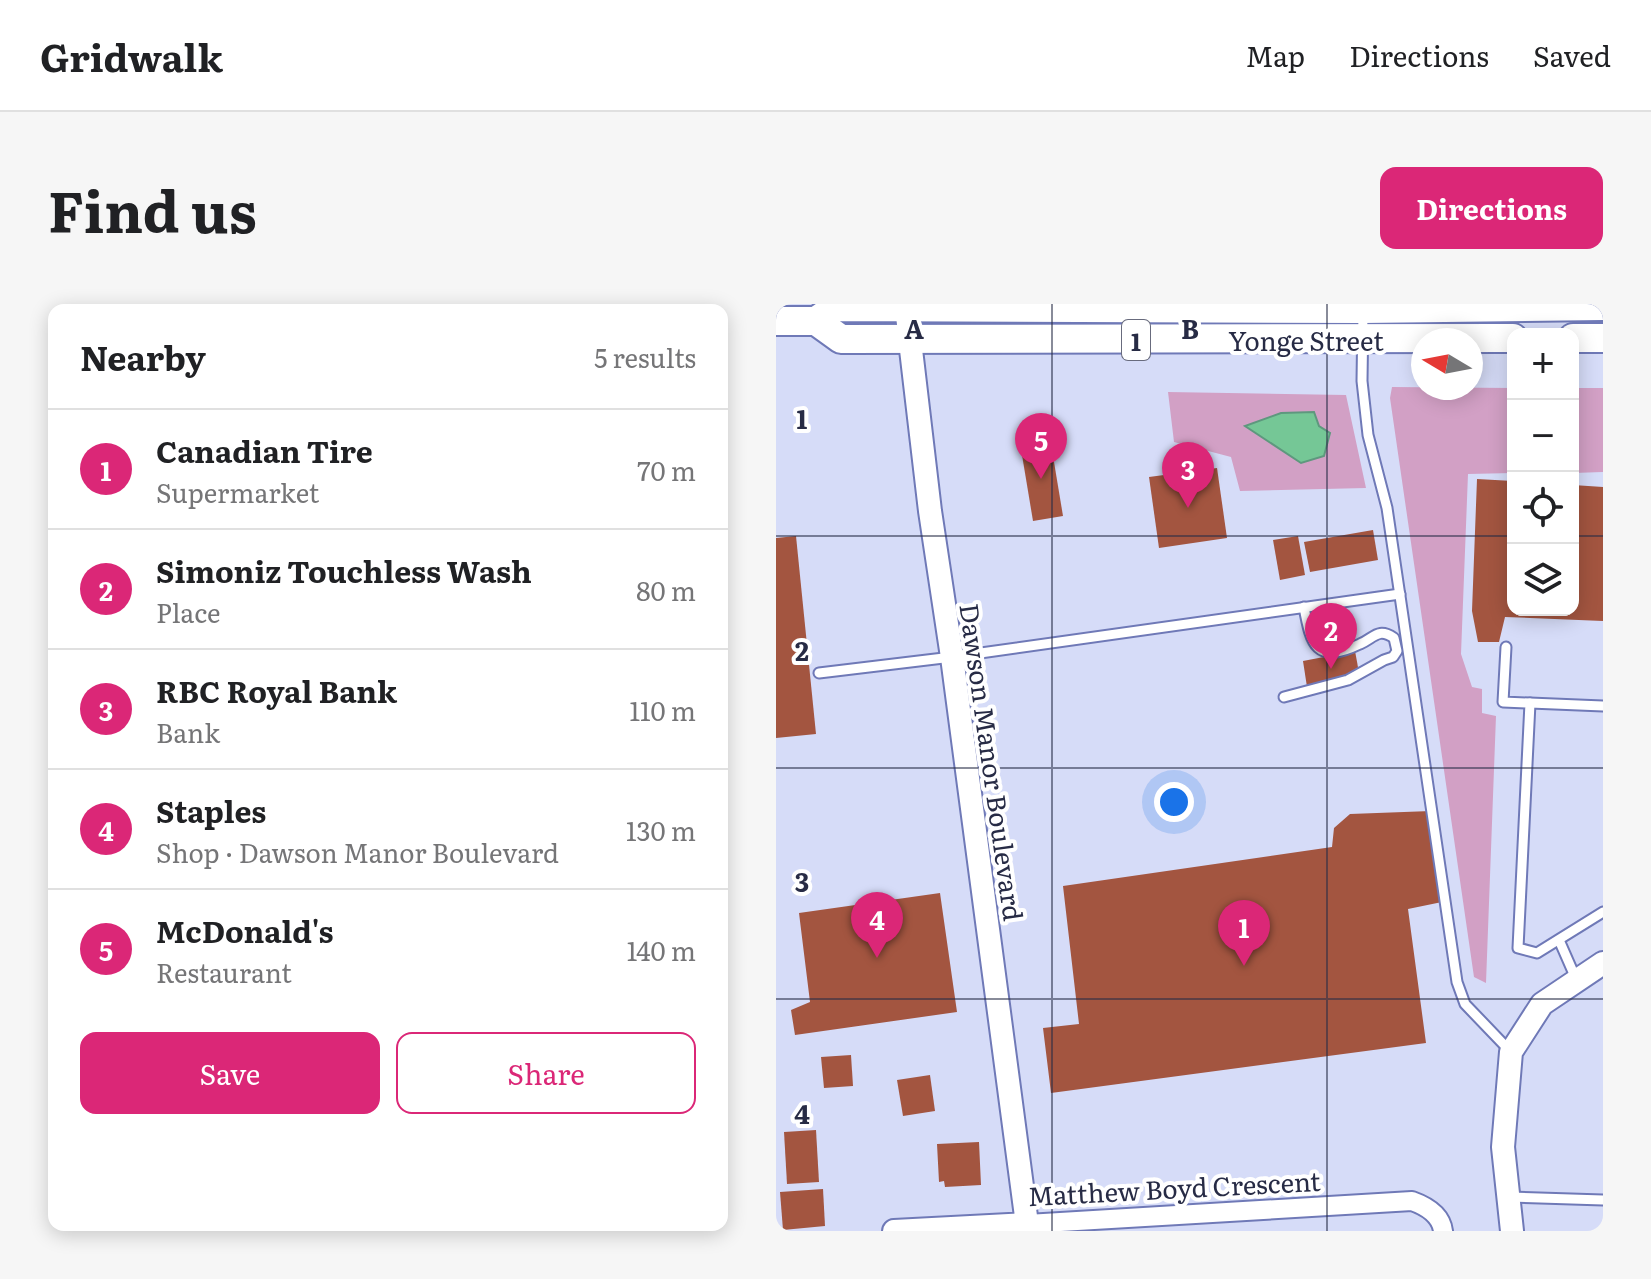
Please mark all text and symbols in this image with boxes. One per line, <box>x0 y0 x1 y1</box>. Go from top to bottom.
text: Gridwalk <box>40 27 223 84</box>
text: Map <box>1246 34 1305 76</box>
text: Directions <box>1349 34 1489 76</box>
text: Saved <box>1533 34 1611 76</box>
text: Find us <box>48 167 257 250</box>
button: Directions <box>1380 167 1603 249</box>
text: A <box>904 308 924 347</box>
text: B <box>1181 308 1199 347</box>
road number: 1 <box>1122 320 1150 360</box>
street label: Yonge Street <box>1228 320 1384 359</box>
north arrow <box>1411 328 1483 400</box>
map controls <box>1507 328 1579 616</box>
button: + <box>1507 328 1579 400</box>
text: Nearby <box>80 331 206 381</box>
text: 5 results <box>594 337 696 376</box>
text: 1 <box>797 398 808 437</box>
button: − <box>1507 400 1579 472</box>
pin: 5 <box>1015 413 1067 479</box>
text: Canadian Tire <box>156 428 373 472</box>
pin: 3 <box>1162 442 1214 508</box>
text: 1 <box>101 450 111 489</box>
text: 70 m <box>637 450 696 489</box>
text: Supermarket <box>156 472 319 511</box>
button: locate <box>1507 472 1579 544</box>
button: layers <box>1507 544 1579 616</box>
text: Simoniz Touchless Wash <box>156 548 532 592</box>
text: 2 <box>99 570 113 609</box>
text: 80 m <box>636 570 696 609</box>
text: Place <box>156 592 221 631</box>
street label: Dawson Manor Boulevard <box>951 601 1035 923</box>
pin: 2 <box>1305 603 1357 669</box>
text: 2 <box>795 630 809 669</box>
text: RBC Royal Bank <box>156 668 397 712</box>
text: 3 <box>99 690 113 729</box>
text: 110 m <box>629 690 696 729</box>
text: Bank <box>156 712 220 751</box>
your location <box>1154 782 1194 822</box>
text: Staples <box>156 788 266 832</box>
text: 4 <box>98 810 114 849</box>
text: 130 m <box>626 810 696 849</box>
text: Shop · Dawson Manor Boulevard <box>156 832 559 871</box>
text: 3 <box>795 861 809 900</box>
pin: 4 <box>851 892 903 958</box>
pin: 1 <box>1218 900 1270 966</box>
text: McDonald's <box>156 908 333 952</box>
text: 5 <box>99 930 113 969</box>
text: 140 m <box>627 930 696 969</box>
text: Restaurant <box>156 952 292 991</box>
button: Save <box>80 1032 380 1114</box>
button: Share <box>396 1032 696 1114</box>
text: 4 <box>794 1093 810 1132</box>
street label: Matthew Boyd Crescent <box>1027 1160 1322 1214</box>

